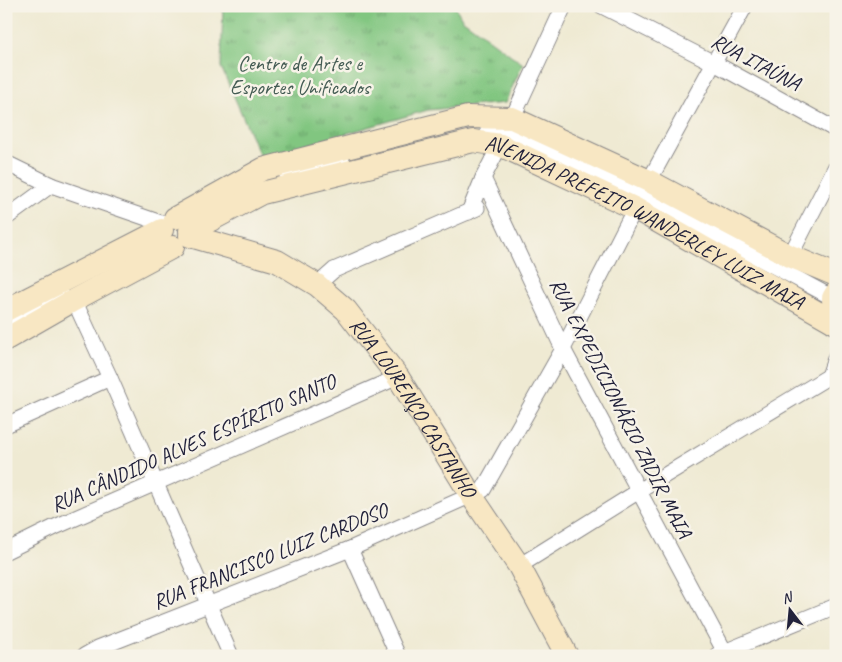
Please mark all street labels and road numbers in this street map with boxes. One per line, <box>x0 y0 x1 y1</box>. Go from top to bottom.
street label: RUA ITAÚNA <box>707 28 806 97</box>
street label: AVENIDA PREFEITO WANDERLEY LUIZ MAIA <box>483 130 810 316</box>
street label: RUA EXPEDICIONÁRIO ZADIR MAIA <box>544 274 699 543</box>
street label: RUA LOURENÇO CASTANHO <box>344 313 483 504</box>
street label: RUA CÂNDIDO ALVES ESPÍRITO SANTO <box>47 367 342 518</box>
street label: RUA FRANCISCO LUIZ CARDOSO <box>149 496 394 615</box>

